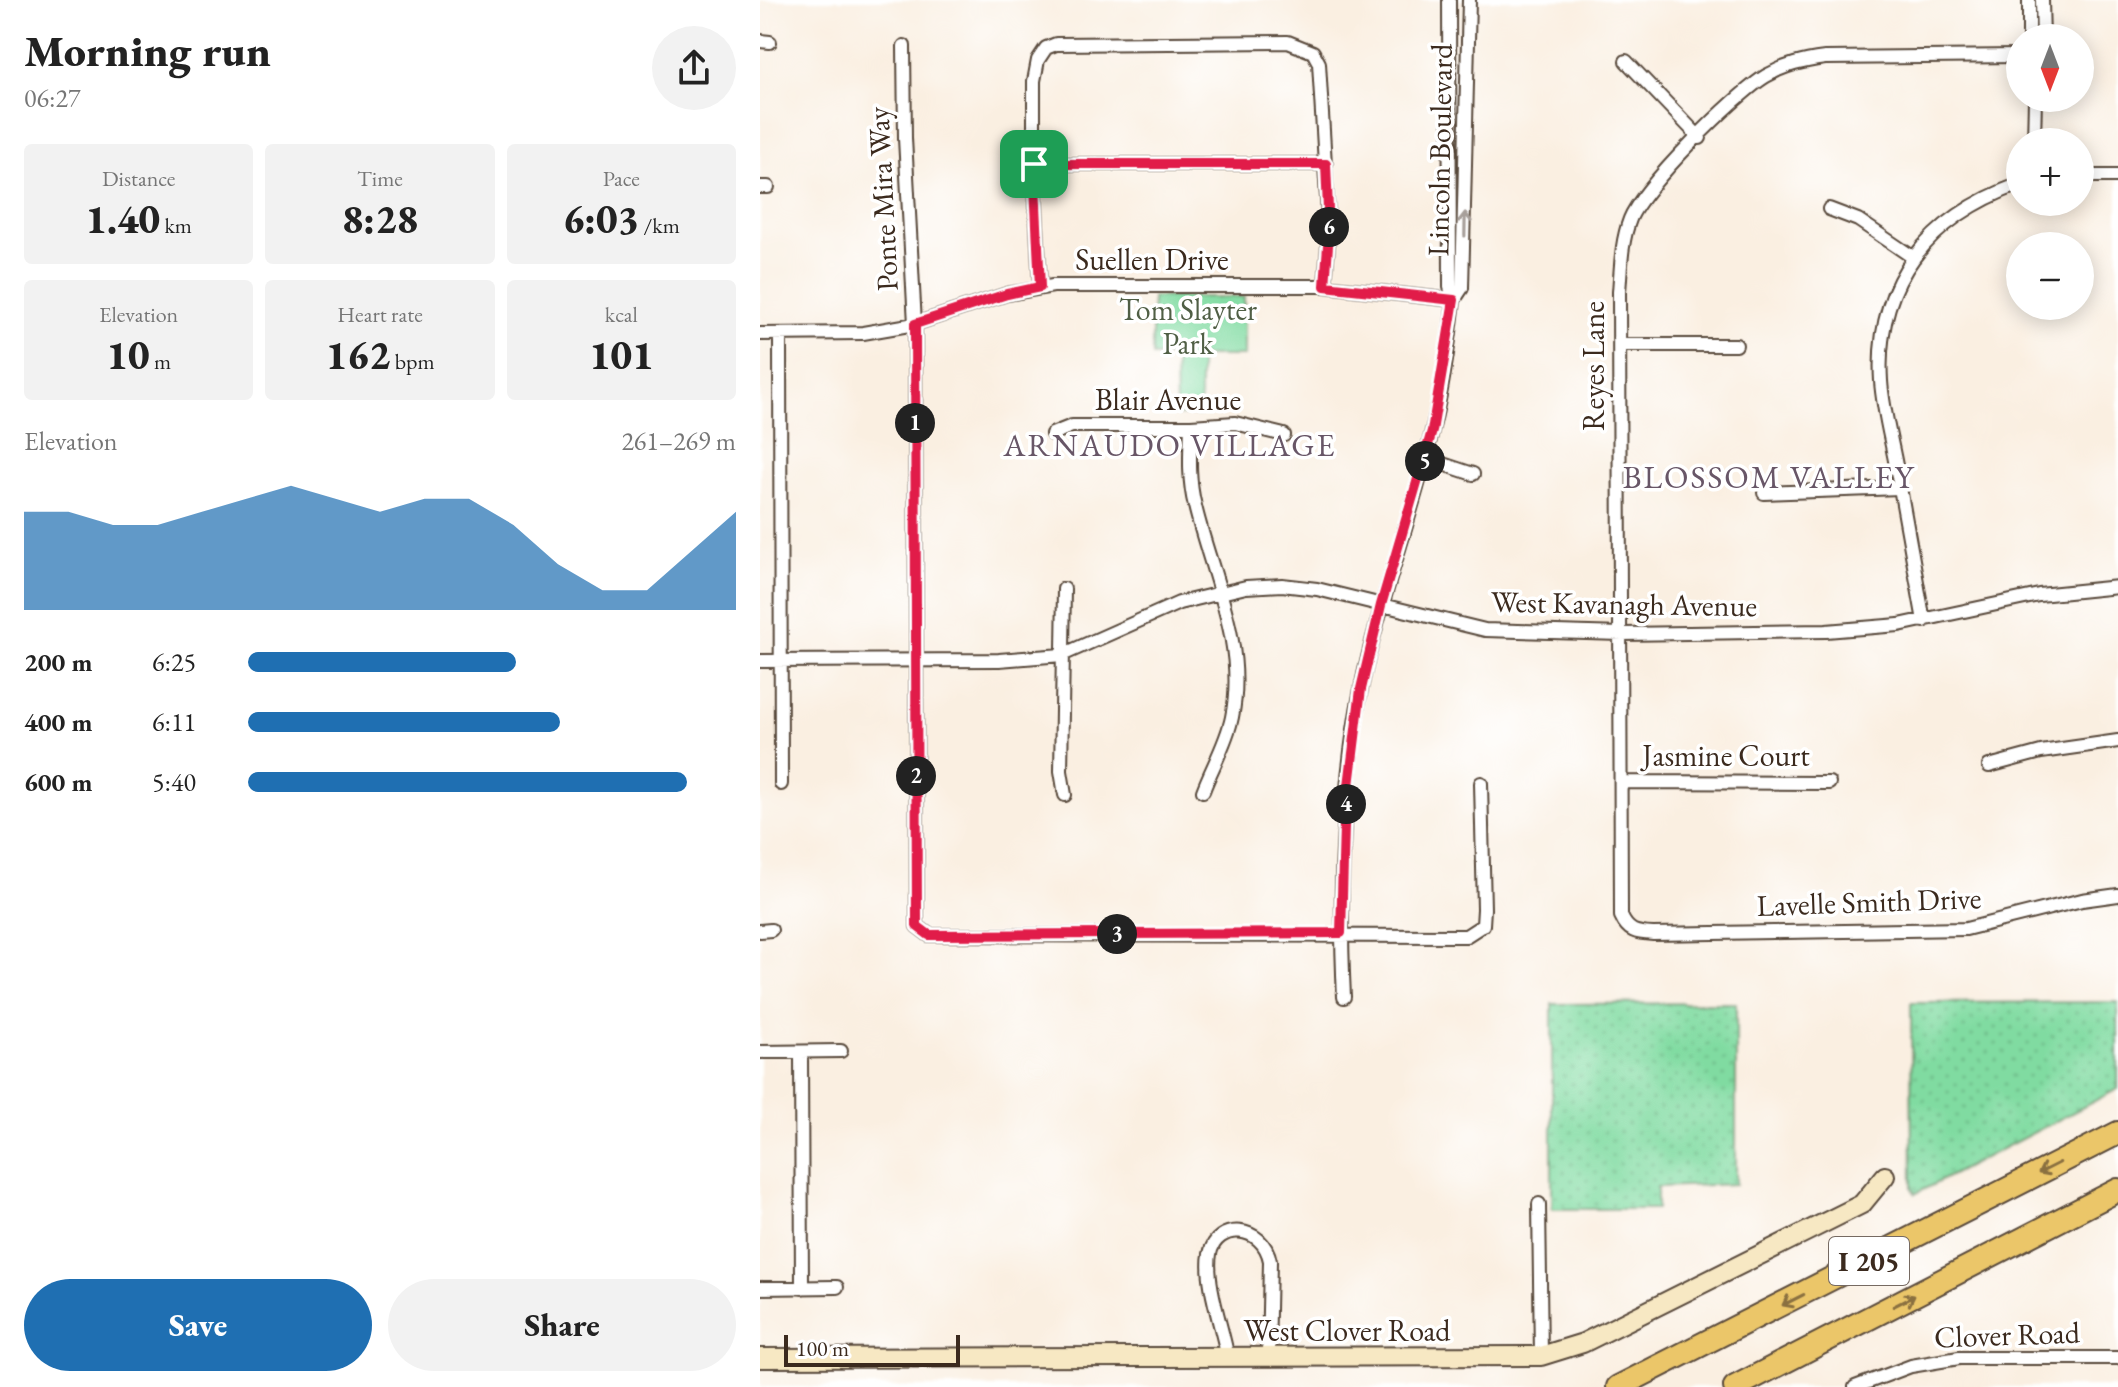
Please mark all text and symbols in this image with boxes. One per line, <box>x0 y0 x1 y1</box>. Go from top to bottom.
text: Morning run <box>24 22 271 79</box>
north arrow <box>2006 24 2094 112</box>
map controls <box>2006 24 2094 320</box>
button: share <box>652 26 736 110</box>
street label: Lincoln Boulevard <box>1418 42 1461 257</box>
text: 06:27 <box>24 81 80 115</box>
street label: Ponte Mira Way <box>858 105 907 292</box>
button: + <box>2006 128 2094 216</box>
pin <box>1000 130 1068 198</box>
icon: arrive <box>1012 142 1056 186</box>
text: Distance <box>102 164 175 193</box>
text: Time <box>357 164 403 193</box>
text: Pace <box>603 164 640 193</box>
text: 1.40 <box>85 193 160 245</box>
text: 8:28 <box>342 193 418 245</box>
text: 6:03 <box>563 193 639 245</box>
pin: 6 <box>1309 207 1349 247</box>
text: km <box>160 211 192 240</box>
text: /km <box>639 211 680 240</box>
one-way arrow <box>1457 211 1472 238</box>
text: 6 <box>1323 212 1335 241</box>
button: − <box>2006 232 2094 320</box>
street label: Suellen Drive <box>1075 240 1229 279</box>
park label: Tom Slayter Park <box>1119 290 1257 363</box>
text: Elevation <box>99 300 178 329</box>
text: Heart rate <box>337 300 423 329</box>
text: kcal <box>605 300 638 329</box>
street label: Reyes Lane <box>1574 301 1613 431</box>
text: 10 <box>106 329 150 381</box>
text: 162 <box>325 329 390 381</box>
text: 101 <box>589 329 654 381</box>
text: m <box>150 347 171 376</box>
text: bpm <box>390 347 435 376</box>
street label: Blair Avenue <box>1095 380 1241 419</box>
pin: 1 <box>895 403 935 443</box>
text: 1 <box>909 408 921 437</box>
text: Elevation <box>24 424 118 458</box>
text: 261–269 m <box>621 424 736 458</box>
district label: ARNAUDO VILLAGE <box>1002 424 1337 466</box>
pin: 5 <box>1405 441 1445 481</box>
text: 5 <box>1419 446 1431 475</box>
district label: BLOSSOM VALLEY <box>1623 456 1915 498</box>
street label: West Kavanagh Avenue <box>1491 582 1757 625</box>
text: 200 m <box>24 645 92 679</box>
text: 6:25 <box>152 645 196 679</box>
text: 400 m <box>24 705 92 739</box>
text: 6:11 <box>152 705 196 739</box>
street label: Jasmine Court <box>1639 736 1810 775</box>
pin: 2 <box>896 756 936 796</box>
text: 2 <box>910 761 922 790</box>
text: 600 m <box>24 765 92 799</box>
text: 5:40 <box>152 765 196 799</box>
pin: 4 <box>1326 784 1366 824</box>
text: 4 <box>1340 789 1352 818</box>
street label: Lavelle Smith Drive <box>1756 878 1982 925</box>
pin: 3 <box>1097 914 1137 954</box>
text: 3 <box>1111 919 1123 948</box>
one-way arrow <box>2037 1161 2061 1177</box>
road number: I 205 <box>1829 1237 1909 1285</box>
button: Save <box>24 1279 372 1371</box>
button: Share <box>388 1279 736 1371</box>
one-way arrow <box>1892 1292 1916 1308</box>
one-way arrow <box>1781 1293 1805 1309</box>
street label: West Clover Road <box>1243 1311 1451 1350</box>
street label: Clover Road <box>1933 1312 2081 1357</box>
scale bar <box>784 1331 960 1367</box>
text: 100 m <box>796 1334 849 1363</box>

